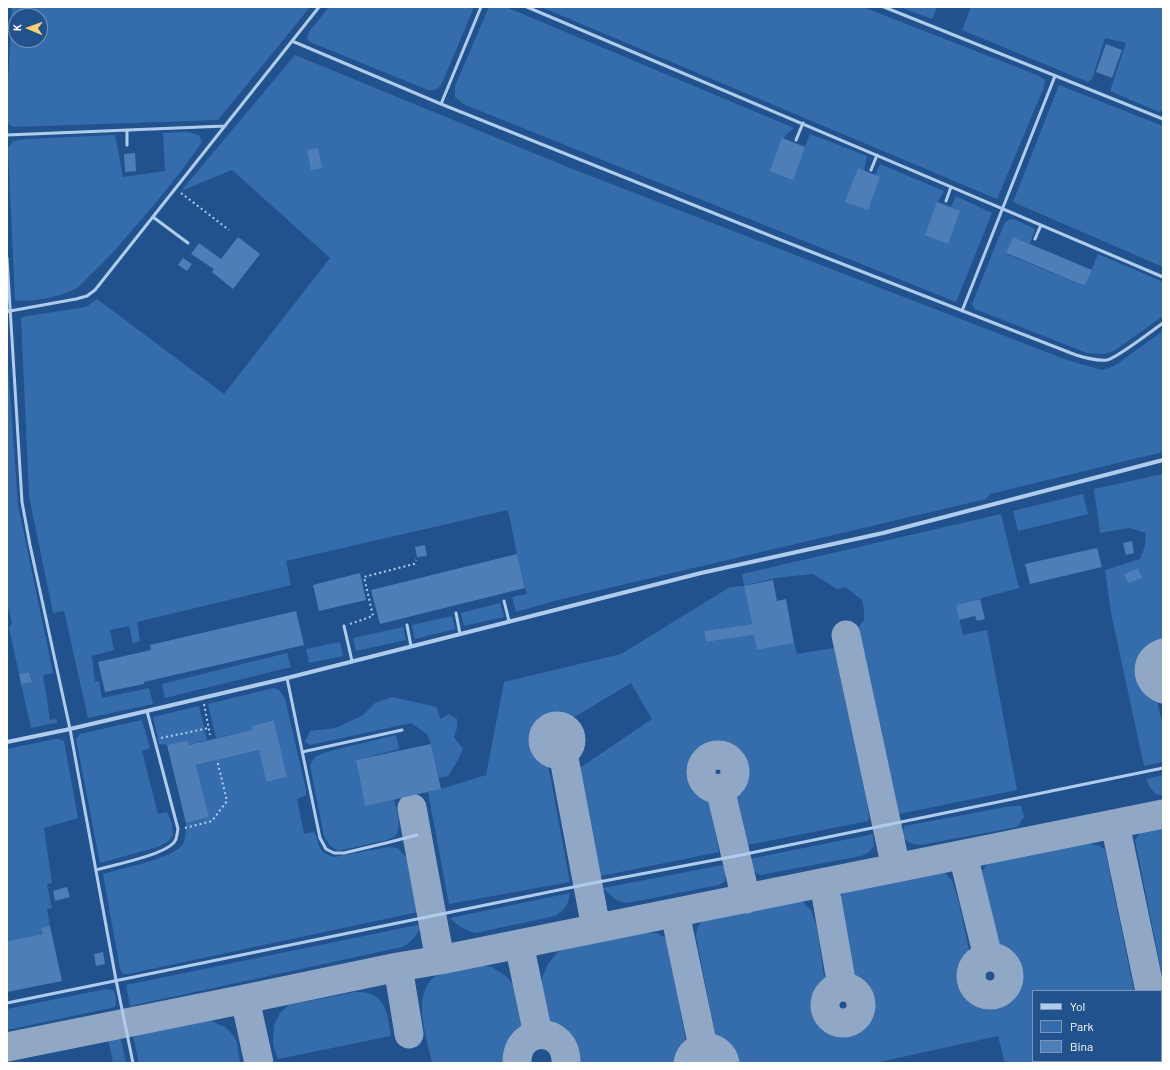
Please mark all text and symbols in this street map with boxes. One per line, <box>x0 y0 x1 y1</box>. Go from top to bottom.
north arrow <box>8 8 48 48</box>
text: K <box>10 24 23 31</box>
legend <box>1032 990 1162 1062</box>
text: Yol <box>1070 999 1085 1013</box>
text: Park <box>1070 1019 1094 1033</box>
text: Bina <box>1070 1039 1093 1053</box>

